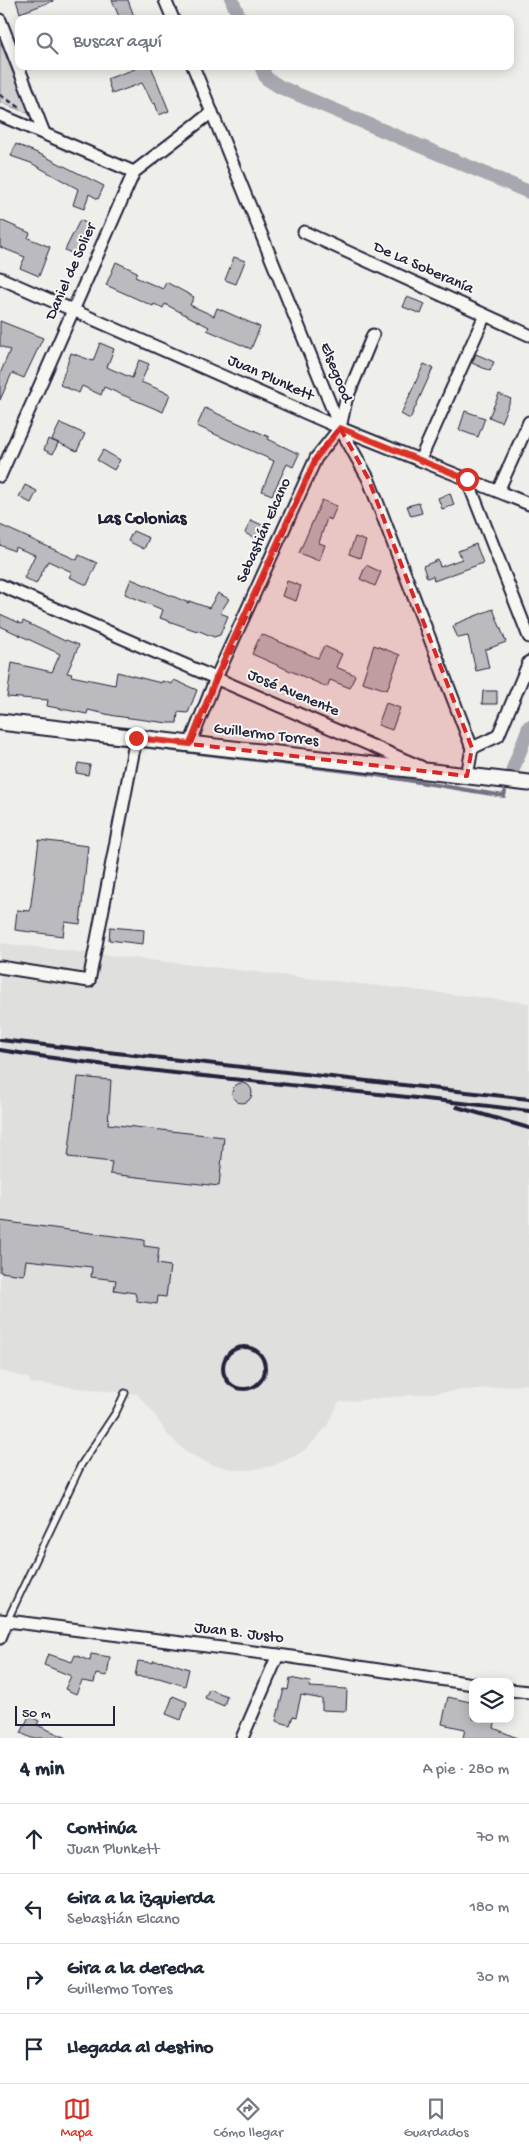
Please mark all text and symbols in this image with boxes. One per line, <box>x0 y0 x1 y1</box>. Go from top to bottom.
search box <box>15 15 514 70</box>
icon: search <box>33 29 61 57</box>
text: Buscar aquí <box>73 31 162 54</box>
street label: Daniel de Solier <box>42 219 102 324</box>
street label: De La Soberanía <box>369 238 477 300</box>
street label: Elsegood <box>314 340 356 407</box>
street label: Juan Plunkett <box>224 352 317 407</box>
route start <box>456 468 479 491</box>
street label: Sebastián Elcano <box>233 476 297 586</box>
district label: Las Colonias <box>98 509 188 530</box>
street label: José Avenente <box>244 666 342 722</box>
street label: Guillermo Torres <box>213 720 321 752</box>
route end <box>125 727 148 750</box>
street label: Juan B. Justo <box>193 1619 285 1649</box>
map controls <box>469 1678 514 1723</box>
button: layers <box>469 1678 514 1723</box>
scale bar <box>15 1703 115 1726</box>
text: 50 m <box>22 1706 51 1723</box>
text: 4 min <box>20 1758 64 1783</box>
text: A pie · 280 m <box>423 1761 509 1780</box>
text: Continúa <box>67 1818 137 1841</box>
icon: ahead <box>20 1825 48 1853</box>
text: 70 m <box>476 1829 509 1848</box>
text: Juan Plunkett <box>67 1841 159 1860</box>
text: Gira a la izquierda <box>67 1888 214 1911</box>
icon: left <box>20 1895 48 1923</box>
text: 180 m <box>470 1899 509 1918</box>
text: Sebastián Elcano <box>67 1911 180 1930</box>
text: Gira a la derecha <box>67 1958 204 1981</box>
icon: right <box>20 1965 48 1993</box>
text: 30 m <box>476 1969 509 1988</box>
text: Guillermo Torres <box>67 1981 172 2000</box>
icon: arrive <box>20 2035 48 2063</box>
text: Llegada al destino <box>67 2037 213 2060</box>
tab: Mapa <box>60 2095 93 2142</box>
tab: Cómo llegar <box>213 2095 283 2142</box>
tab: Guardados <box>404 2095 469 2142</box>

